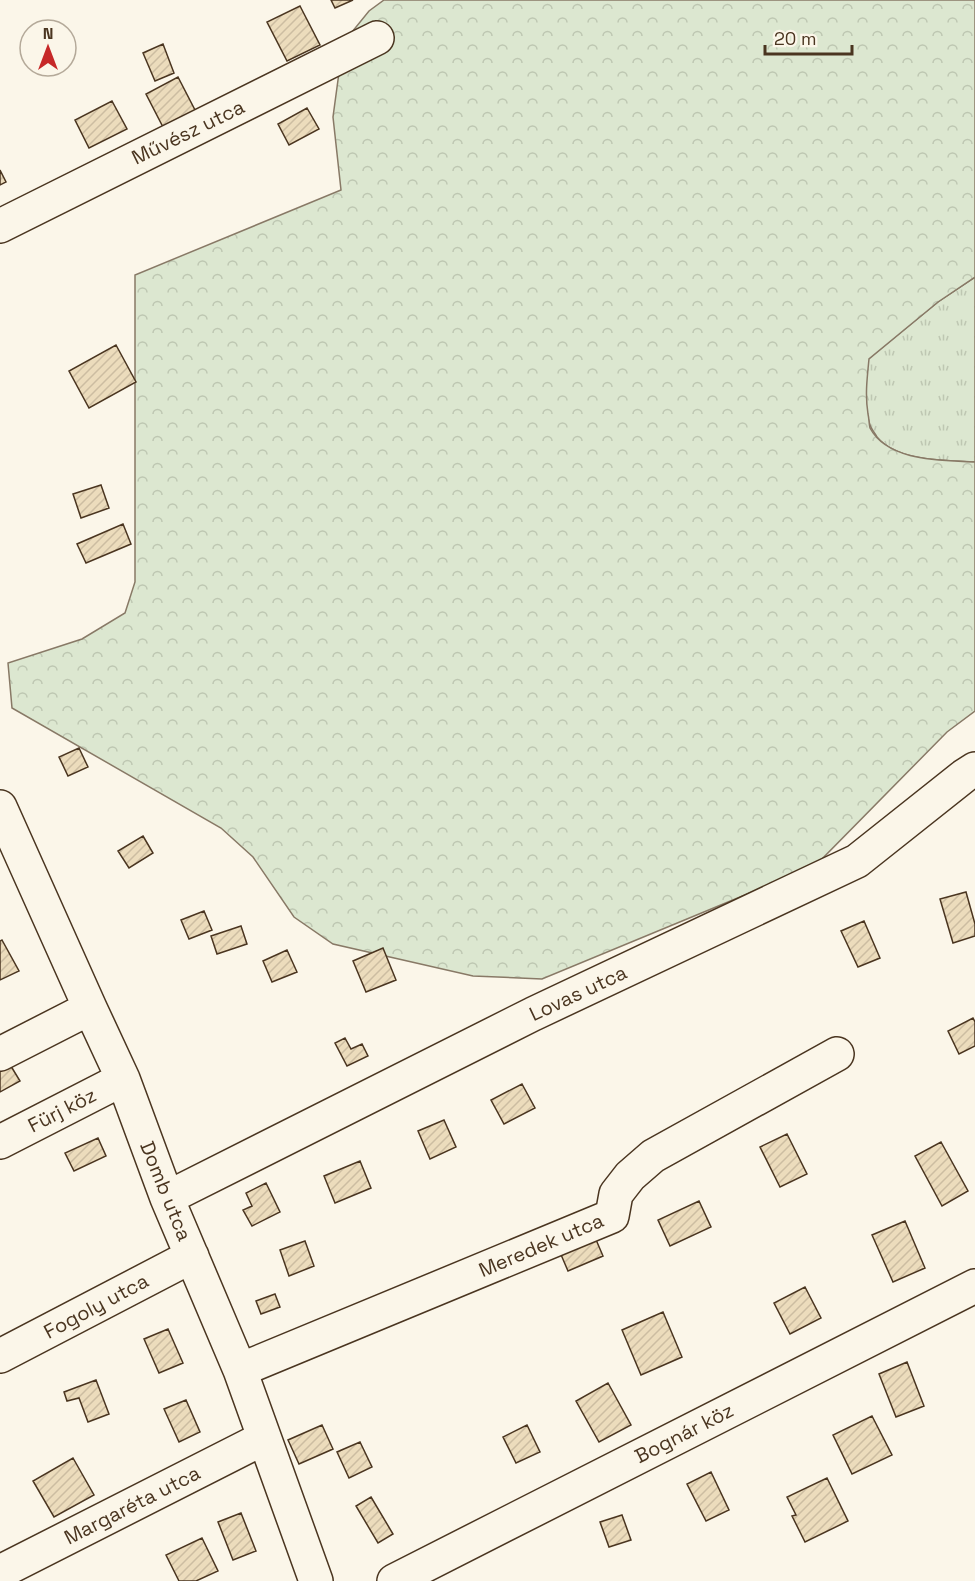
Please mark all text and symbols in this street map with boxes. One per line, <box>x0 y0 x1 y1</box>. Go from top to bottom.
north arrow <box>18 18 78 78</box>
scale bar <box>765 18 852 56</box>
text: N <box>43 23 53 44</box>
text: 20 m <box>774 27 817 50</box>
street label: Művész utca <box>127 93 249 171</box>
street label: Lovas utca <box>525 959 631 1027</box>
street label: Fürj köz <box>23 1082 101 1138</box>
street label: Domb utca <box>134 1137 198 1245</box>
street label: Meredek utca <box>475 1207 607 1283</box>
street label: Fogoly utca <box>39 1268 153 1344</box>
street label: Bognár köz <box>630 1397 738 1469</box>
street label: Margaréta utca <box>60 1460 204 1550</box>

